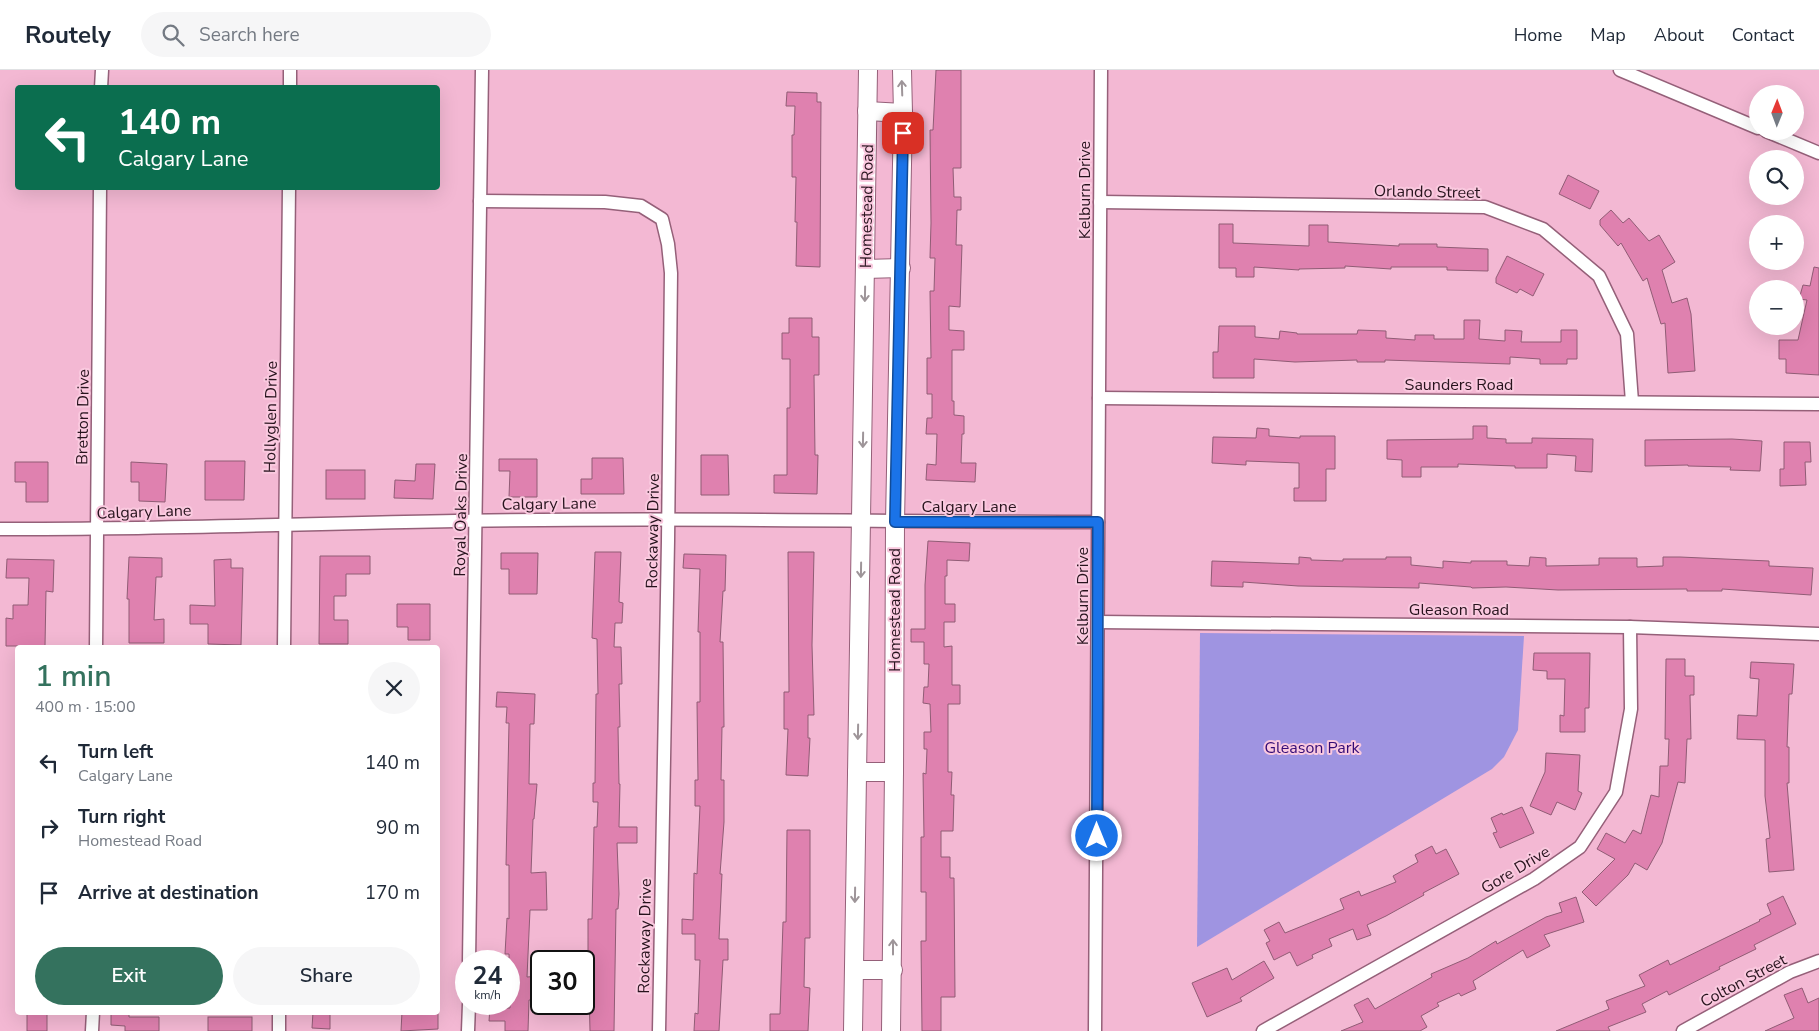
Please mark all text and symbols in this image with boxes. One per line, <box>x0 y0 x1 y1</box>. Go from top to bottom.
search box <box>141 12 491 57</box>
text: Routely <box>25 19 111 51</box>
icon: search <box>159 21 187 49</box>
text: Search here <box>199 22 300 48</box>
text: Home <box>1514 23 1562 47</box>
text: Map <box>1590 23 1626 47</box>
text: About <box>1654 23 1704 47</box>
text: Contact <box>1732 23 1794 47</box>
one-way arrow <box>898 80 907 96</box>
north arrow <box>1749 85 1804 140</box>
map controls <box>1749 85 1804 335</box>
text: 140 m <box>118 99 221 146</box>
icon: left <box>35 105 100 170</box>
pin <box>882 112 924 154</box>
icon: arrive <box>889 119 917 147</box>
street label: Kelburn Drive <box>1074 141 1096 239</box>
text: Calgary Lane <box>118 144 248 174</box>
street label: Homestead Road <box>855 144 879 268</box>
button: search <box>1749 150 1804 205</box>
street label: Orlando Street <box>1374 180 1481 204</box>
button: + <box>1749 215 1804 270</box>
button: − <box>1749 280 1804 335</box>
one-way arrow <box>860 285 870 301</box>
street label: Hollyglen Drive <box>259 361 283 473</box>
street label: Bretton Drive <box>71 369 95 465</box>
street label: Saunders Road <box>1405 374 1513 396</box>
one-way arrow <box>858 431 868 447</box>
street label: Royal Oaks Drive <box>449 453 473 577</box>
street label: Rockaway Drive <box>641 473 665 589</box>
street label: Calgary Lane <box>501 492 597 516</box>
street label: Calgary Lane <box>922 496 1016 518</box>
street label: Calgary Lane <box>96 499 192 525</box>
street label: Kelburn Drive <box>1072 547 1094 645</box>
street label: Homestead Road <box>884 548 906 672</box>
one-way arrow <box>856 562 866 578</box>
street label: Gleason Road <box>1409 599 1509 621</box>
text: 1 min <box>35 656 111 697</box>
button: close <box>368 662 420 714</box>
text: 400 m · 15:00 <box>35 696 136 718</box>
one-way arrow <box>853 724 863 740</box>
park label: Gleason Park <box>1264 737 1360 759</box>
text: Turn left <box>78 739 153 765</box>
icon: left <box>35 749 63 777</box>
text: 140 m <box>365 750 420 776</box>
text: Calgary Lane <box>78 765 173 787</box>
text: Turn right <box>78 804 165 830</box>
position arrow <box>1070 809 1122 861</box>
icon: right <box>35 814 63 842</box>
text: 90 m <box>376 815 420 841</box>
text: Homestead Road <box>78 830 202 852</box>
street label: Gore Drive <box>1477 841 1554 899</box>
street label: Rockaway Drive <box>633 878 657 994</box>
icon: arrive <box>35 879 63 907</box>
text: Arrive at destination <box>78 880 259 906</box>
text: 170 m <box>365 880 420 906</box>
one-way arrow <box>850 886 860 903</box>
one-way arrow <box>888 940 898 956</box>
button: Exit <box>35 947 223 1005</box>
button: Share <box>233 947 420 1005</box>
street label: Colton Street <box>1696 949 1791 1013</box>
speed limit sign: 30 <box>530 950 595 1015</box>
text: 24 <box>472 959 503 993</box>
text: km/h <box>474 987 501 1003</box>

